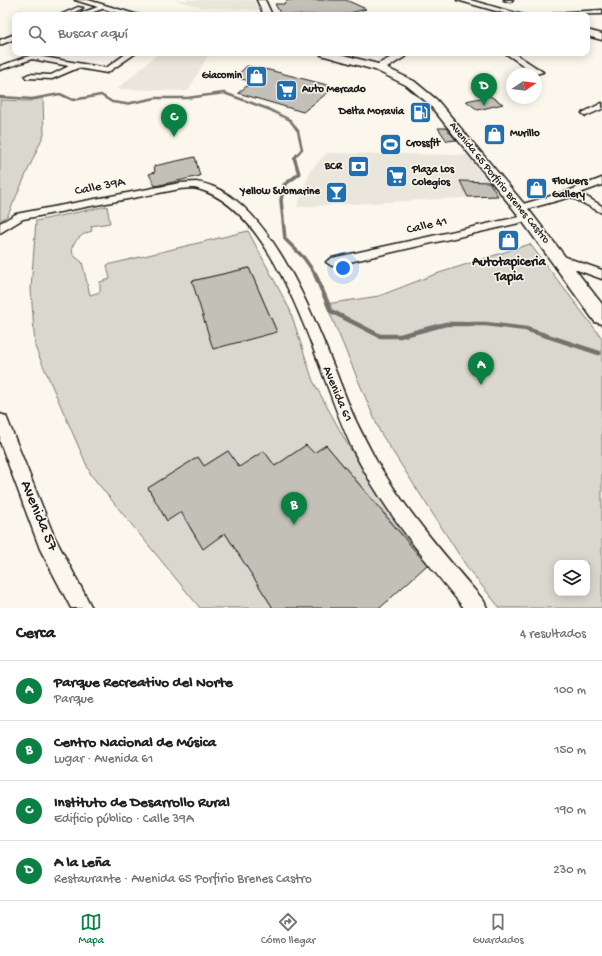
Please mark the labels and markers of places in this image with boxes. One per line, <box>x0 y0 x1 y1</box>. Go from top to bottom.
shop icon: Giacomin <box>244 63 270 89</box>
place label: Giacomin <box>202 70 243 82</box>
pin: D <box>471 73 497 106</box>
supermarket icon: Auto Mercado <box>273 77 299 103</box>
place label: Auto Mercado <box>301 83 366 96</box>
fuel station icon: Delta Moravia <box>407 99 433 125</box>
pin: C <box>161 104 187 137</box>
place label: Delta Moravia <box>338 105 405 118</box>
shop icon: Murillo <box>481 121 507 147</box>
place label: Murillo <box>510 128 540 140</box>
sports icon: Crossfit <box>378 131 404 157</box>
place label: Crossfit <box>405 137 441 150</box>
bank icon: BCR <box>345 154 371 180</box>
place label: BCR <box>324 161 343 173</box>
supermarket icon: Plaza Los Colegios <box>383 163 409 189</box>
place label: Plaza Los Colegios <box>411 164 455 190</box>
shop icon: Flowers Gallery <box>523 175 549 201</box>
place label: Flowers Gallery <box>551 176 589 201</box>
bar icon: Yellow Submarine <box>323 179 349 205</box>
place label: Yellow Submarine <box>238 186 321 198</box>
shop icon: Autotapiceria Tapia <box>496 227 522 253</box>
place label: Autotapiceria Tapia <box>471 255 546 286</box>
pin: A <box>468 352 494 385</box>
pin: B <box>281 492 307 525</box>

